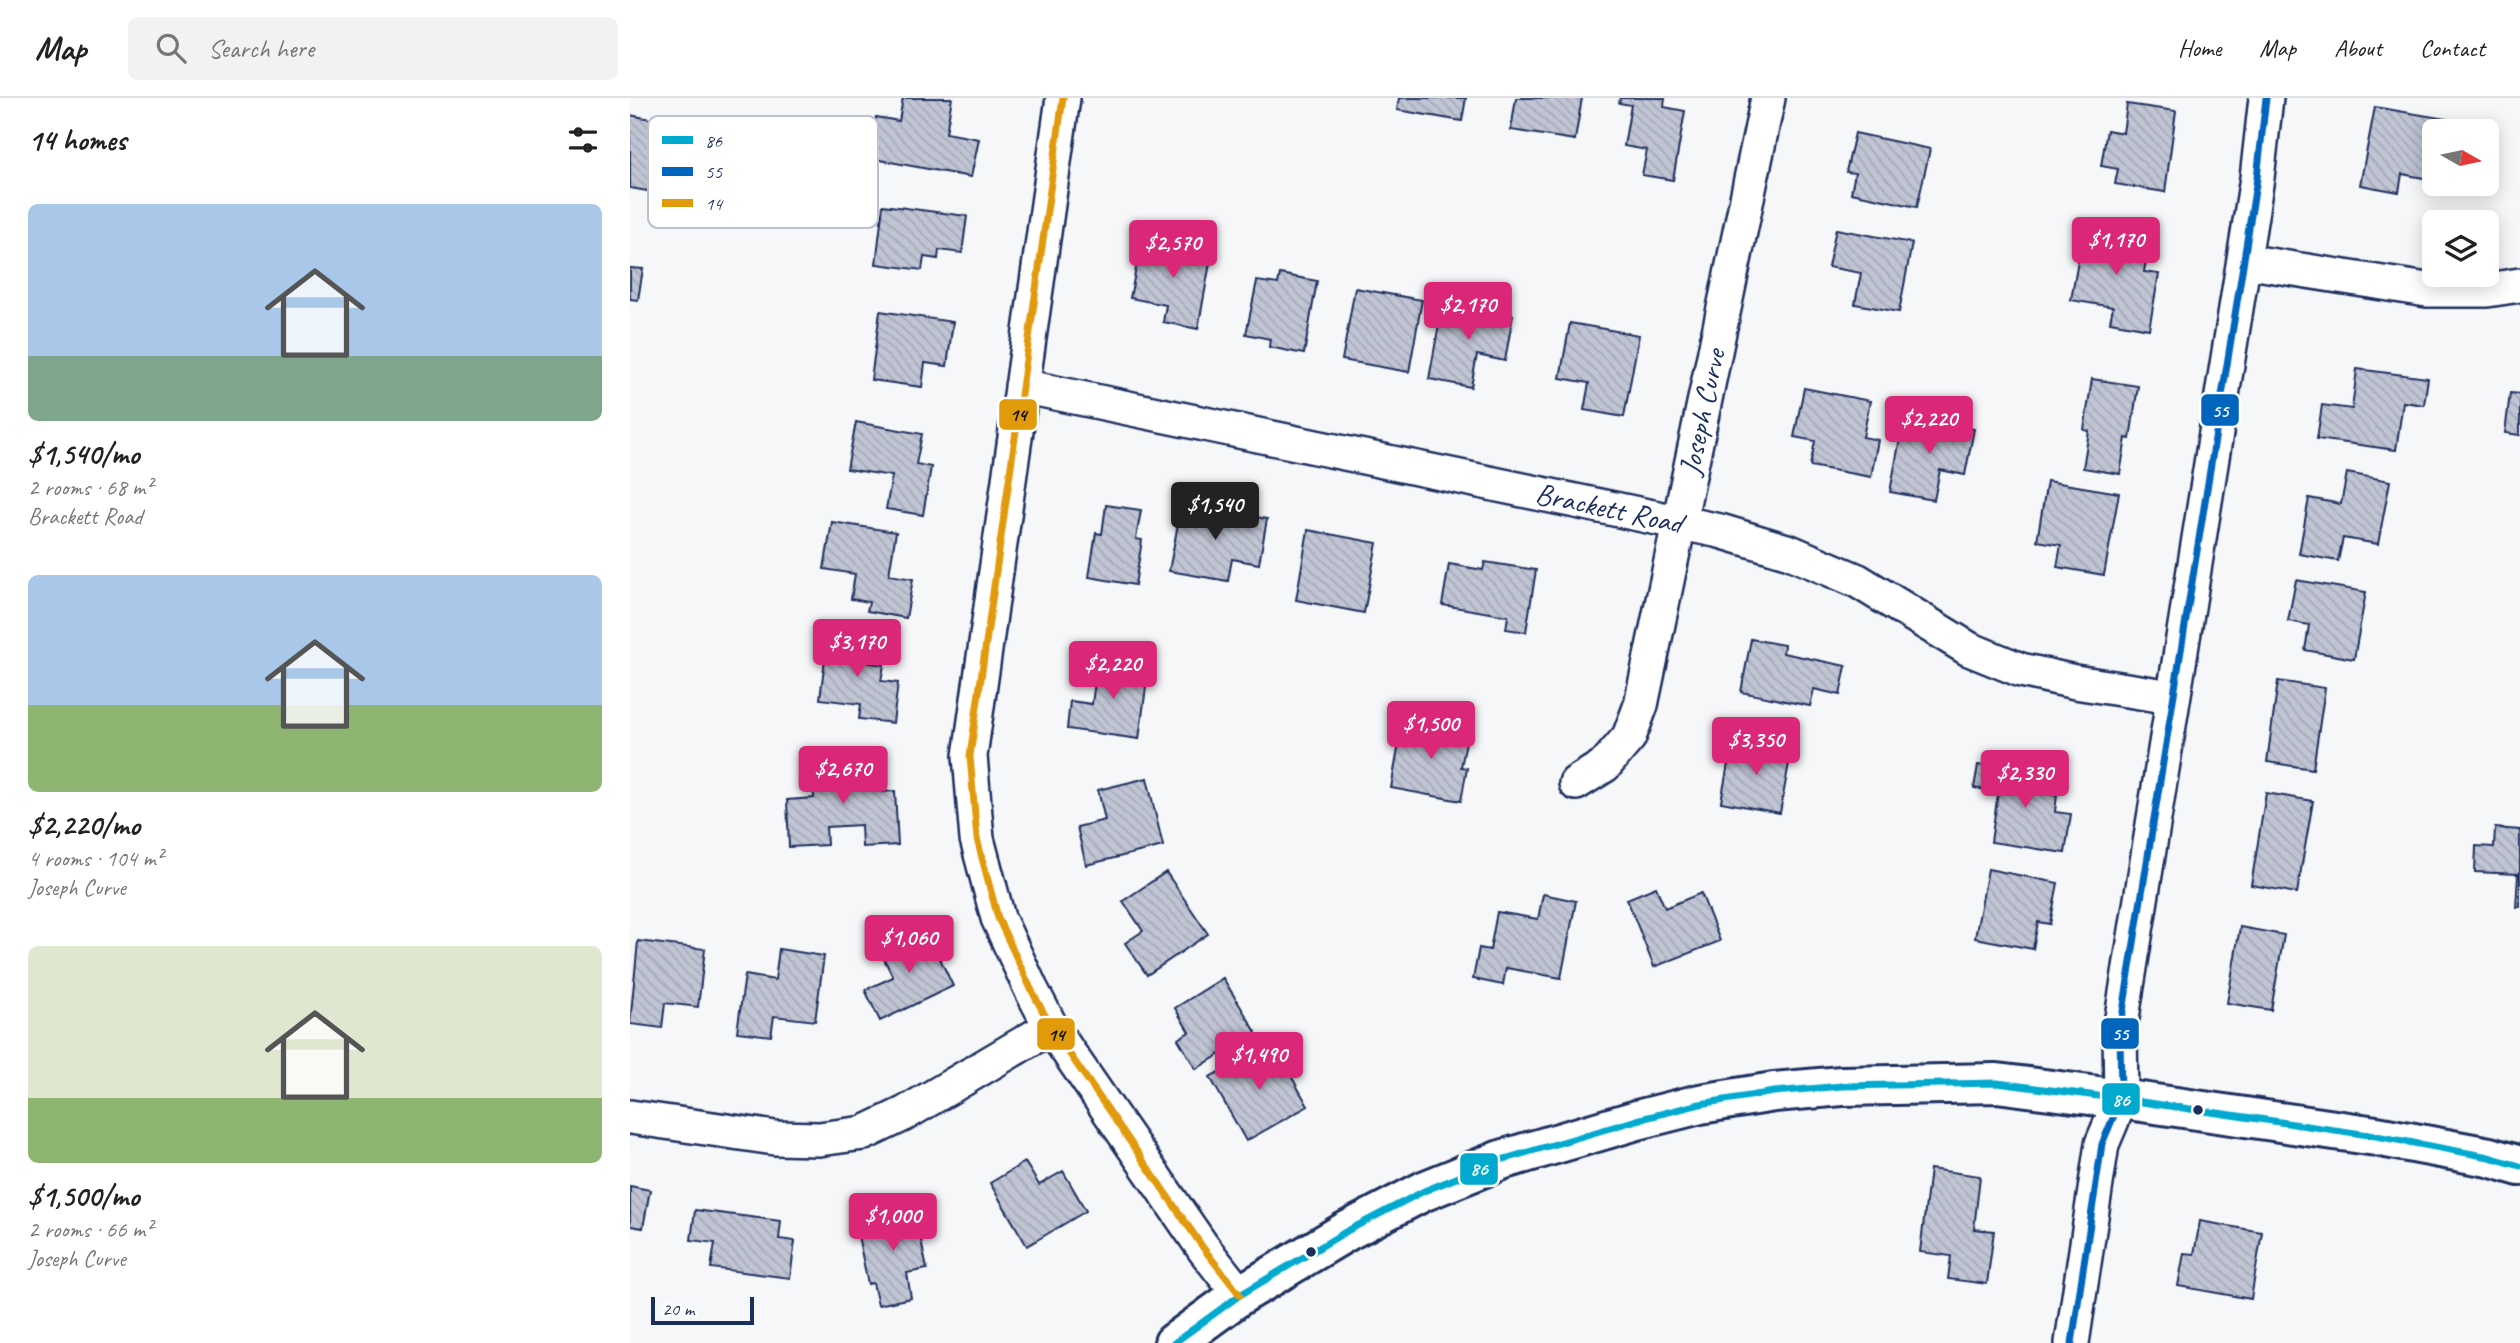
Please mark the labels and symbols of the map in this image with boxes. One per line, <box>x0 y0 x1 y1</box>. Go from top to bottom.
legend <box>648 116 878 228</box>
north arrow <box>2422 119 2499 196</box>
text: 86 <box>705 129 724 153</box>
text: 55 <box>705 160 724 184</box>
text: 14 <box>705 192 725 216</box>
pin: $1,170 <box>2059 218 2173 277</box>
pin: $2,570 <box>1116 220 1230 280</box>
pin: $2,170 <box>1411 282 1525 342</box>
street label: Joseph Curve <box>1670 344 1734 480</box>
line badge: 55 <box>2200 393 2240 427</box>
pin: $2,220 <box>1872 396 1986 456</box>
line badge: 14 <box>998 398 1038 431</box>
text: 55 <box>2212 399 2230 423</box>
text: 14 <box>1009 403 1029 427</box>
street label: Brackett Road <box>1532 474 1690 543</box>
pin: $1,540 <box>1158 482 1272 542</box>
pin: $3,170 <box>800 620 914 679</box>
pin: $2,220 <box>1056 642 1170 701</box>
pin: $1,500 <box>1374 702 1488 761</box>
pin: $3,350 <box>1699 718 1813 777</box>
pin: $2,670 <box>786 746 900 806</box>
pin: $2,330 <box>1968 750 2082 810</box>
pin: $1,060 <box>852 916 966 975</box>
line badge: 14 <box>1036 1017 1076 1051</box>
line badge: 55 <box>2100 1017 2140 1050</box>
text: 55 <box>2112 1022 2130 1046</box>
text: 14 <box>1047 1023 1067 1047</box>
pin: $1,490 <box>1202 1032 1316 1092</box>
line badge: 86 <box>2101 1082 2141 1116</box>
text: 86 <box>2112 1088 2132 1112</box>
unlabelled marker <box>2191 1103 2205 1117</box>
line badge: 86 <box>1459 1152 1499 1186</box>
text: 86 <box>1470 1157 1490 1181</box>
pin: $1,000 <box>836 1194 950 1253</box>
unlabelled marker <box>1304 1245 1318 1259</box>
scale bar <box>651 1294 754 1326</box>

